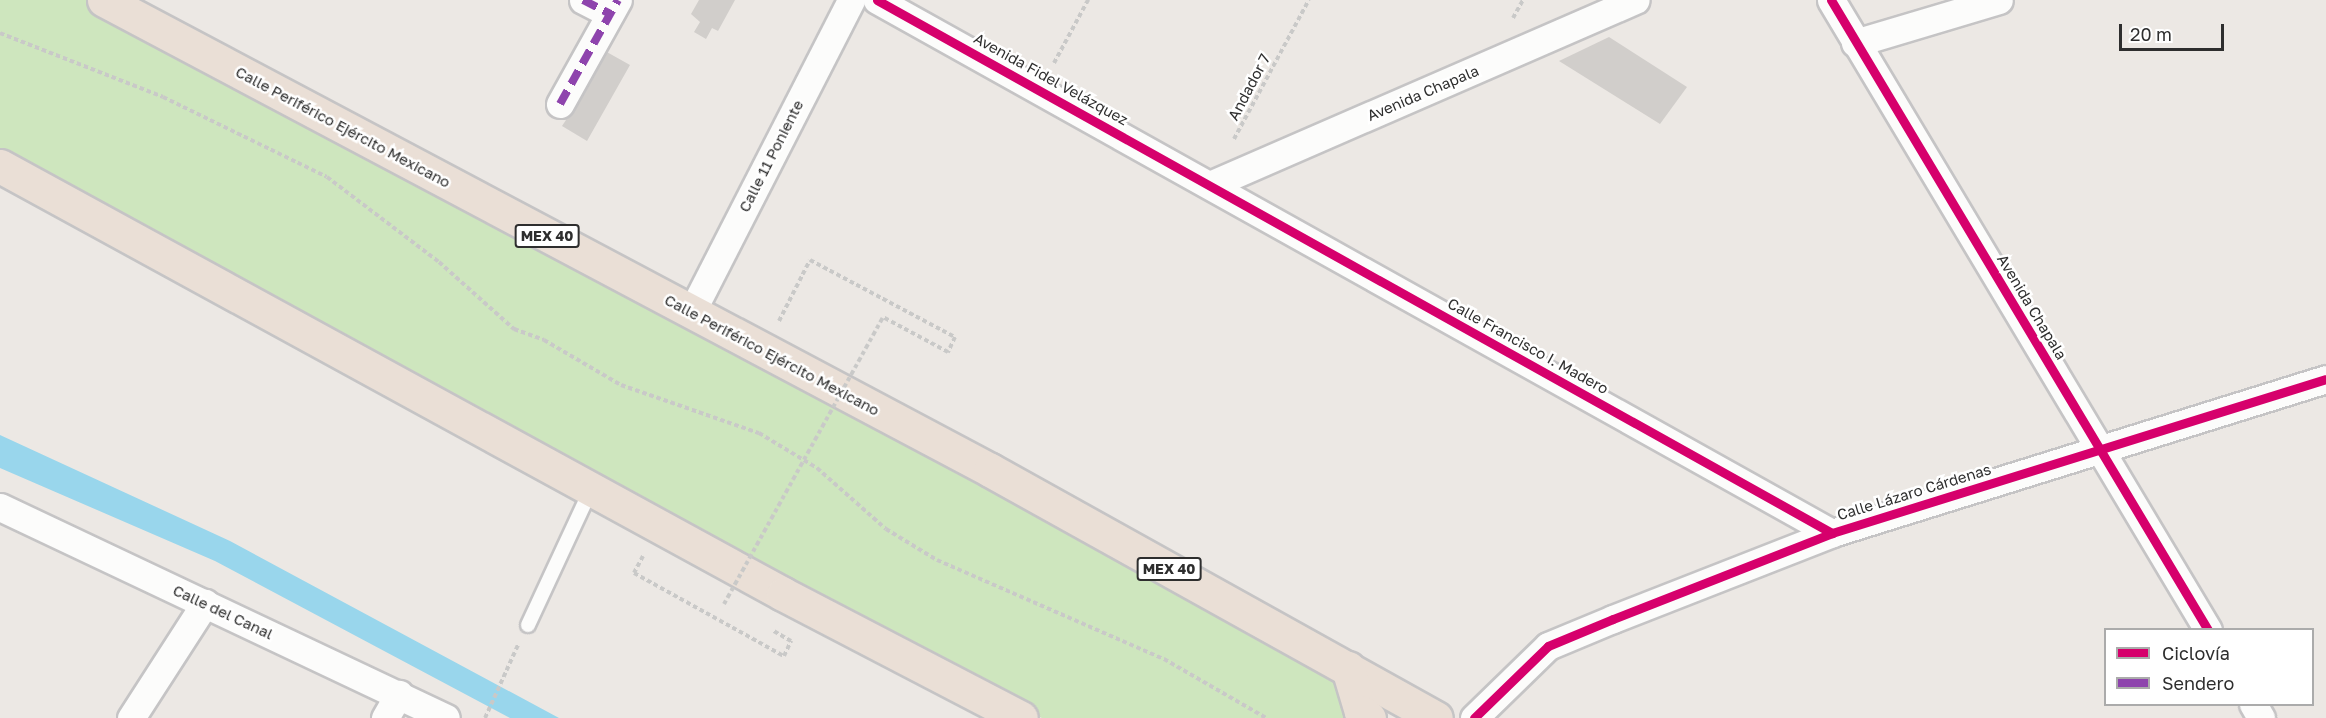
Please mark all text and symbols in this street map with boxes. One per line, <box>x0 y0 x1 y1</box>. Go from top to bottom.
scale bar <box>2122 12 2227 50</box>
text: 20 m <box>2130 23 2172 45</box>
street label: Avenida Fidel Velázquez <box>971 29 1131 129</box>
street label: Andador 7 <box>1224 51 1274 123</box>
street label: Avenida Chapala <box>1364 61 1482 125</box>
street label: Calle Periférico Ejército Mexicano <box>233 63 453 191</box>
street label: Calle 11 Poniente <box>735 97 807 215</box>
road number: MEX 40 <box>514 225 580 247</box>
street label: Avenida Chapala <box>1994 251 2070 363</box>
street label: Calle Periférico Ejército Mexicano <box>662 291 882 419</box>
street label: Calle Francisco I. Madero <box>1445 294 1611 398</box>
street label: Calle Lázaro Cárdenas <box>1835 460 1993 524</box>
road number: MEX 40 <box>1136 558 1202 580</box>
street label: Calle del Canal <box>170 581 276 643</box>
legend <box>2104 628 2314 706</box>
text: Ciclovía <box>2162 642 2230 664</box>
text: Sendero <box>2162 672 2234 694</box>

